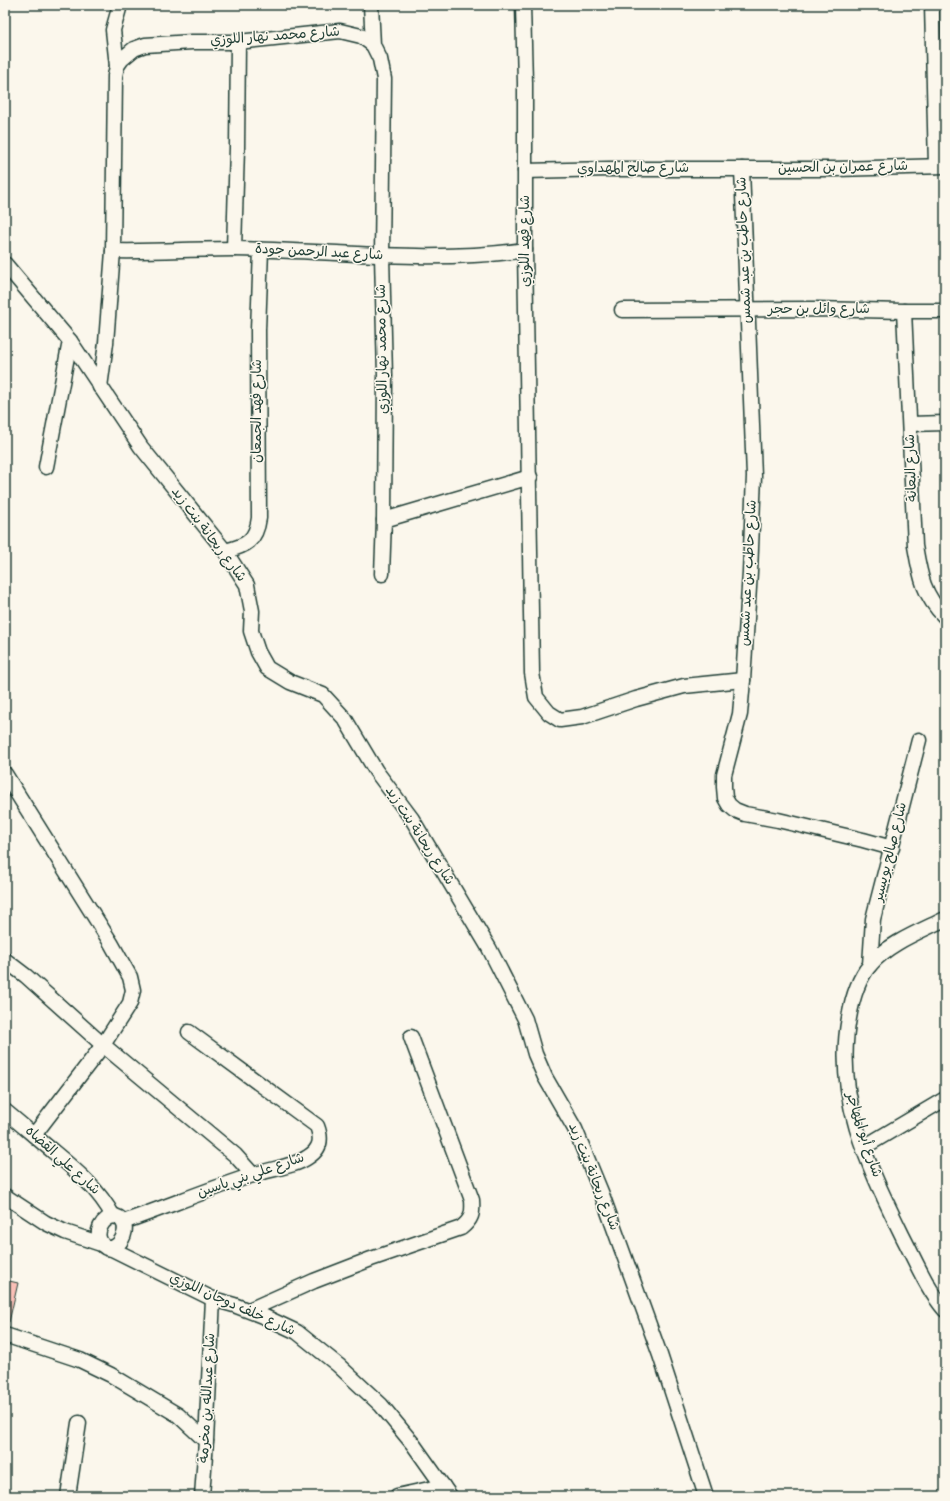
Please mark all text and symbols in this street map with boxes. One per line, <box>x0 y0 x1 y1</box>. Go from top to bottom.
street label: شارع محمد نهار اللوزي <box>209 22 341 52</box>
street label: شارع عمران بن الحسين <box>778 157 908 179</box>
street label: شارع صالح المهداوي <box>577 159 689 179</box>
street label: شارع حاطب بن عبد شمس <box>732 176 758 324</box>
street label: شارع فهد اللوزي <box>516 195 536 287</box>
street label: شارع عبد الرحمن جودة <box>254 240 384 266</box>
street label: شارع محمد نهار اللوزي <box>372 284 394 414</box>
street label: شارع وائل بن حجر <box>767 300 870 320</box>
street label: شارع فهد الجمعان <box>248 359 268 463</box>
street label: شارع البعانة <box>901 434 923 502</box>
street label: شارع ريحانة بنت زيد <box>166 483 250 587</box>
street label: شارع حاطب بن عبد شمس <box>735 499 763 647</box>
street label: شارع ريحانة بنت زيد <box>379 783 459 889</box>
street label: شارع صالح بويسير <box>869 800 913 905</box>
street label: شارع أبو المهاجر <box>839 1089 886 1180</box>
street label: شارع ريحانة بنت زيد <box>562 1120 624 1234</box>
street label: شارع علي القضاه <box>19 1122 104 1201</box>
street label: شارع علي بني ياسين <box>195 1148 308 1205</box>
street label: شارع خلف دوجان اللوزي <box>166 1268 298 1342</box>
street label: شارع عبدالله بن مخرمة <box>195 1332 221 1464</box>

